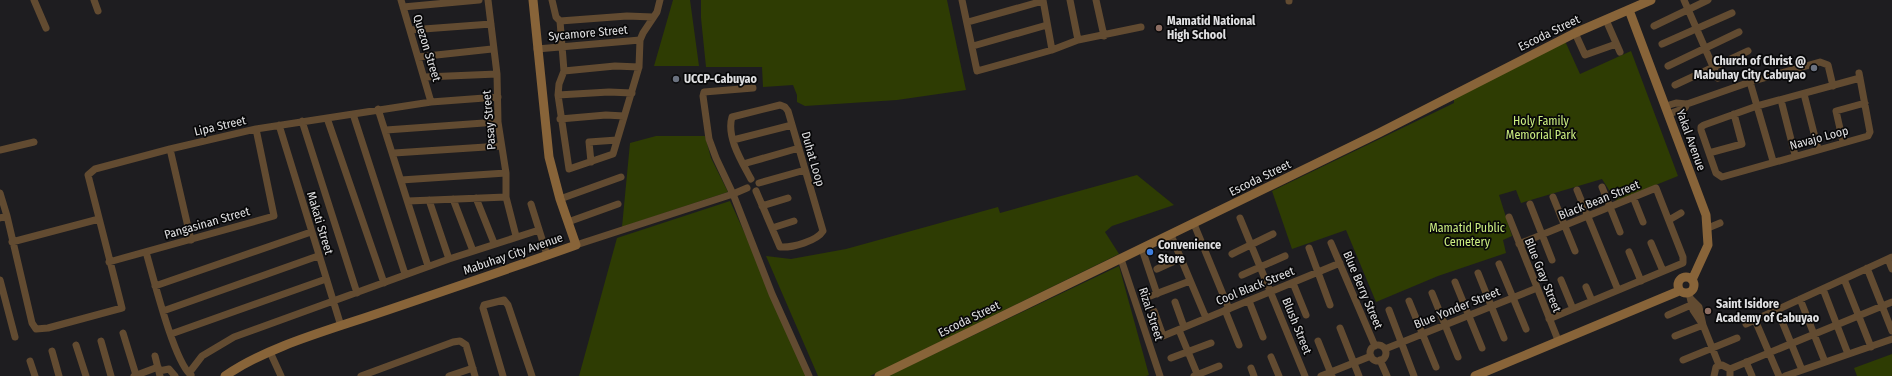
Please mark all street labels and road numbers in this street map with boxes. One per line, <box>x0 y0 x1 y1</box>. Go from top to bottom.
street label: Escoda Street <box>1516 12 1582 54</box>
street label: Quezon Street <box>410 13 444 83</box>
street label: Sycamore Street <box>548 23 628 43</box>
street label: Pasay Street <box>479 89 499 150</box>
street label: Yakal Avenue <box>1673 107 1709 173</box>
street label: Lipa Street <box>193 113 247 139</box>
street label: Navajo Loop <box>1788 123 1850 153</box>
street label: Duhat Loop <box>799 130 827 188</box>
street label: Escoda Street <box>1227 157 1293 199</box>
street label: Black Bean Street <box>1556 177 1642 223</box>
street label: Makati Street <box>304 190 336 256</box>
street label: Pangasinan Street <box>163 204 251 242</box>
street label: Mabuhay City Avenue <box>461 230 565 278</box>
street label: Blue Gray Street <box>1522 236 1564 314</box>
street label: Blue Berry Street <box>1340 249 1386 331</box>
street label: Cool Black Street <box>1214 264 1296 308</box>
street label: Blue Yonder Street <box>1412 284 1502 332</box>
street label: Rizal Street <box>1136 285 1166 343</box>
street label: Blush Street <box>1279 296 1315 356</box>
street label: Escoda Street <box>936 298 1002 340</box>

